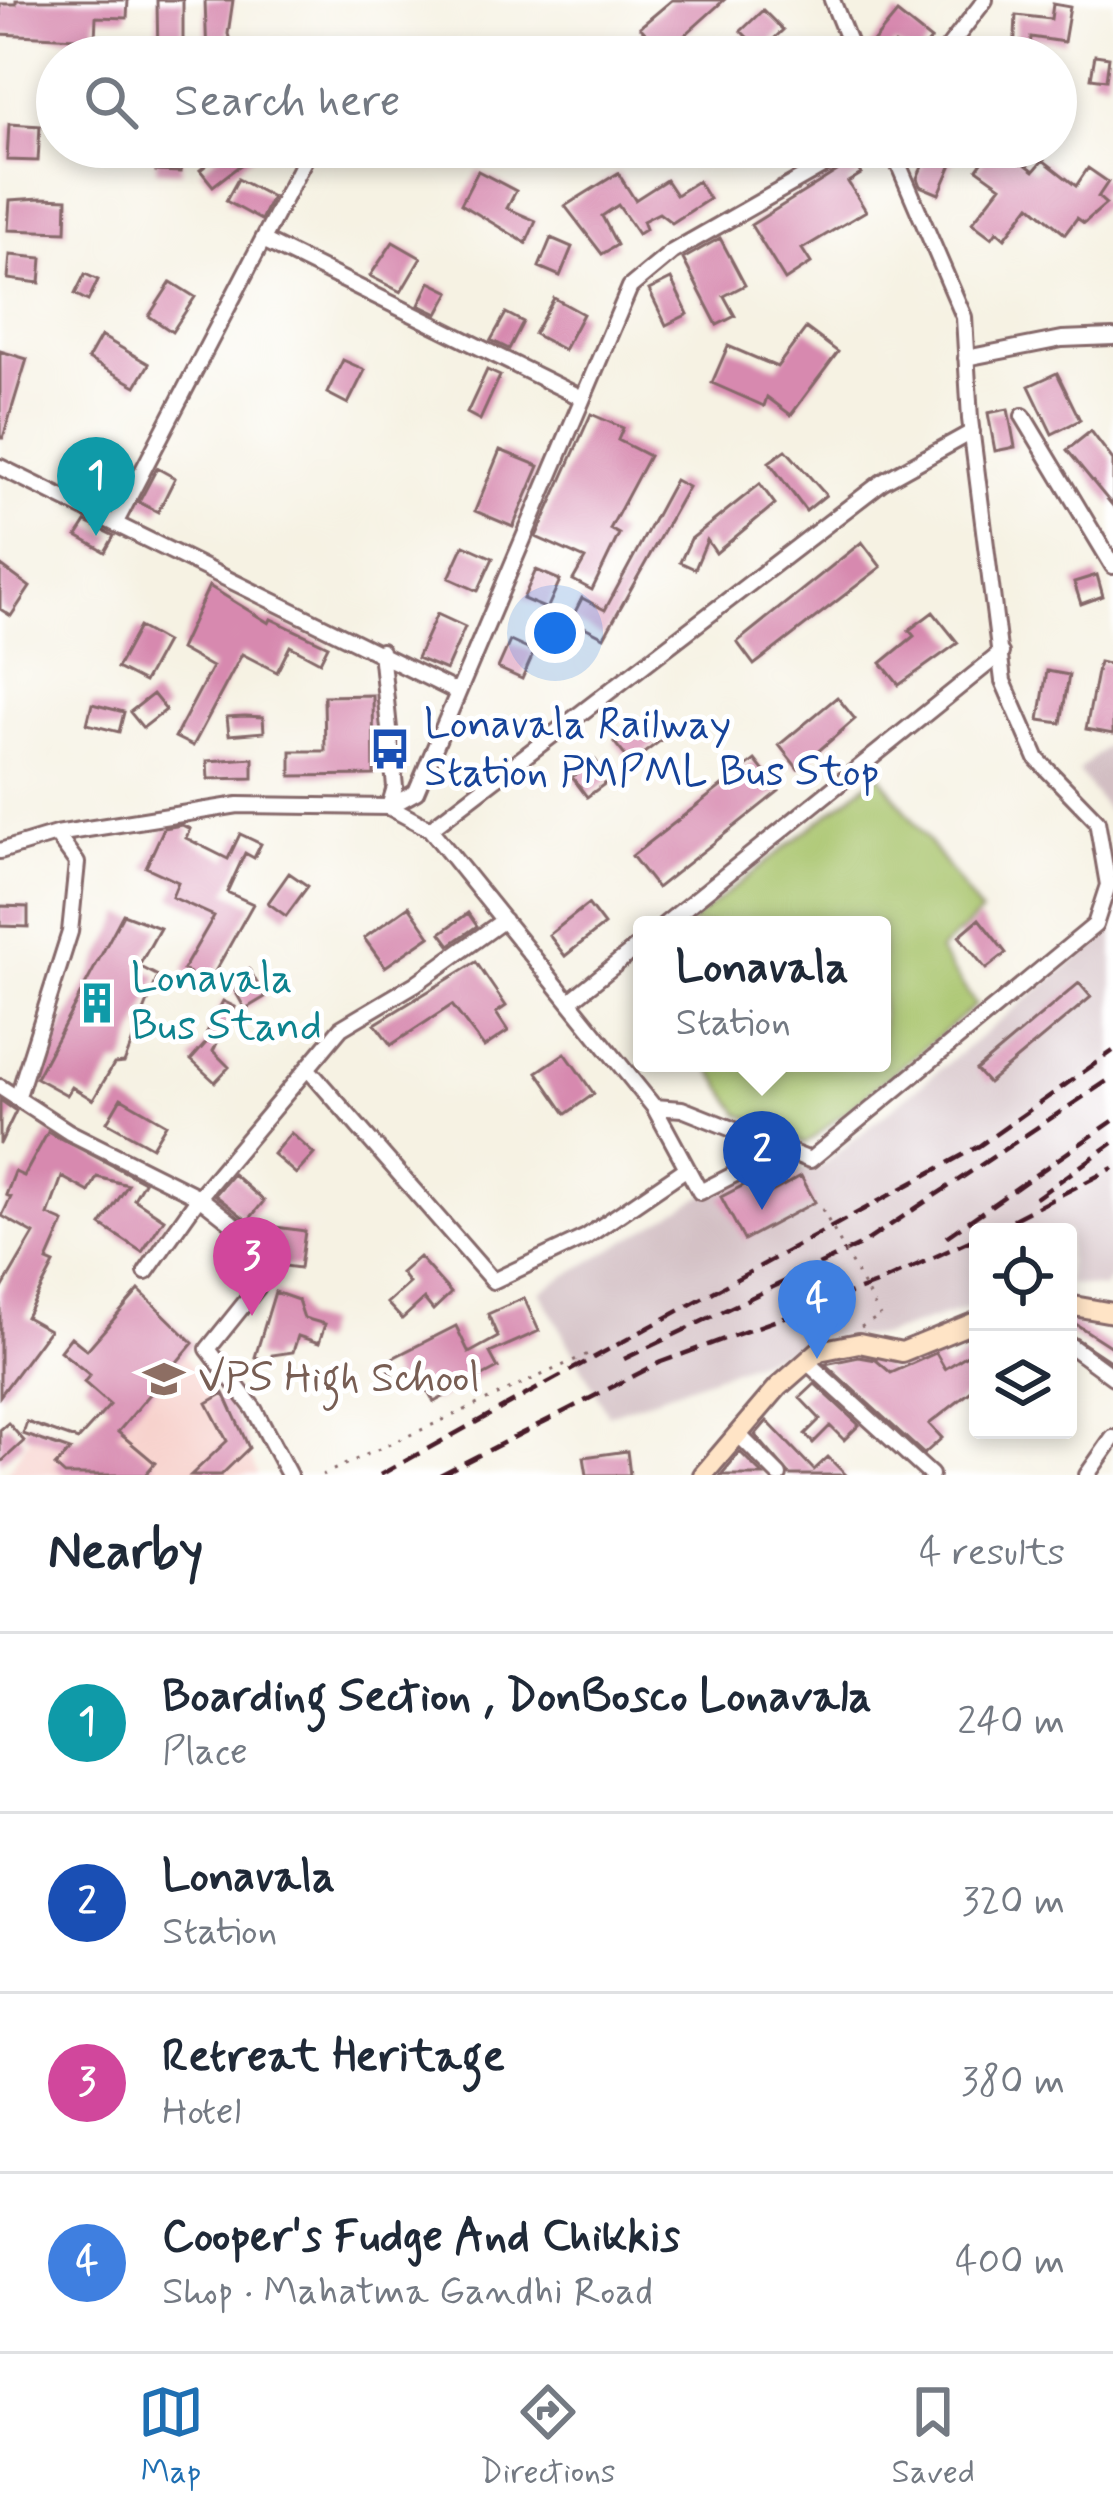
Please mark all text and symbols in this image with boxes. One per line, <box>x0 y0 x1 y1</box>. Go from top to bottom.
search box <box>36 36 1077 168</box>
icon: search <box>78 69 144 135</box>
text: Search here <box>174 73 401 132</box>
pin: 1 <box>57 437 135 536</box>
your location <box>525 603 585 663</box>
place label: Lonavala Railway Station PMPML Bus Stop <box>424 698 879 801</box>
bus stop icon: Lonavala Railway Station PMPML Bus Stop <box>367 726 413 772</box>
popup <box>633 916 891 1072</box>
text: Lonavala <box>675 939 849 998</box>
place label: Lonavala Bus Stand <box>131 952 322 1055</box>
building icon: Lonavala Bus Stand <box>74 980 120 1026</box>
text: Station <box>675 998 791 1049</box>
pin: 2 <box>723 1111 801 1210</box>
pin: 3 <box>213 1217 291 1316</box>
map controls <box>969 1223 1077 1439</box>
button: locate <box>969 1223 1077 1331</box>
pin: 4 <box>778 1260 856 1359</box>
button: layers <box>969 1331 1077 1439</box>
place label: VPS High School <box>198 1352 480 1411</box>
school or university icon: VPS High School <box>141 1356 187 1402</box>
text: Nearby <box>48 1520 203 1586</box>
text: 4 results <box>919 1528 1065 1579</box>
text: Boarding Section , DonBosco Lonavala <box>162 1668 872 1727</box>
text: 1 <box>78 1697 96 1748</box>
text: 240 m <box>957 1697 1065 1748</box>
text: Place <box>162 1727 248 1778</box>
text: Lonavala <box>162 1848 335 1907</box>
text: 2 <box>77 1877 97 1928</box>
text: 320 m <box>962 1877 1065 1928</box>
text: Station <box>162 1907 277 1958</box>
text: Retreat Heritage <box>162 2028 505 2087</box>
text: 3 <box>78 2057 96 2108</box>
text: 380 m <box>961 2057 1065 2108</box>
text: Hotel <box>162 2087 241 2138</box>
text: Cooper's Fudge And Chikkis <box>162 2208 680 2267</box>
text: 4 <box>76 2237 98 2288</box>
text: 400 m <box>955 2237 1065 2288</box>
text: Shop · Mahatma Gandhi Road <box>162 2267 653 2318</box>
tab: Map <box>138 2379 204 2495</box>
tab: Directions <box>480 2379 616 2495</box>
tab: Saved <box>892 2379 975 2495</box>

